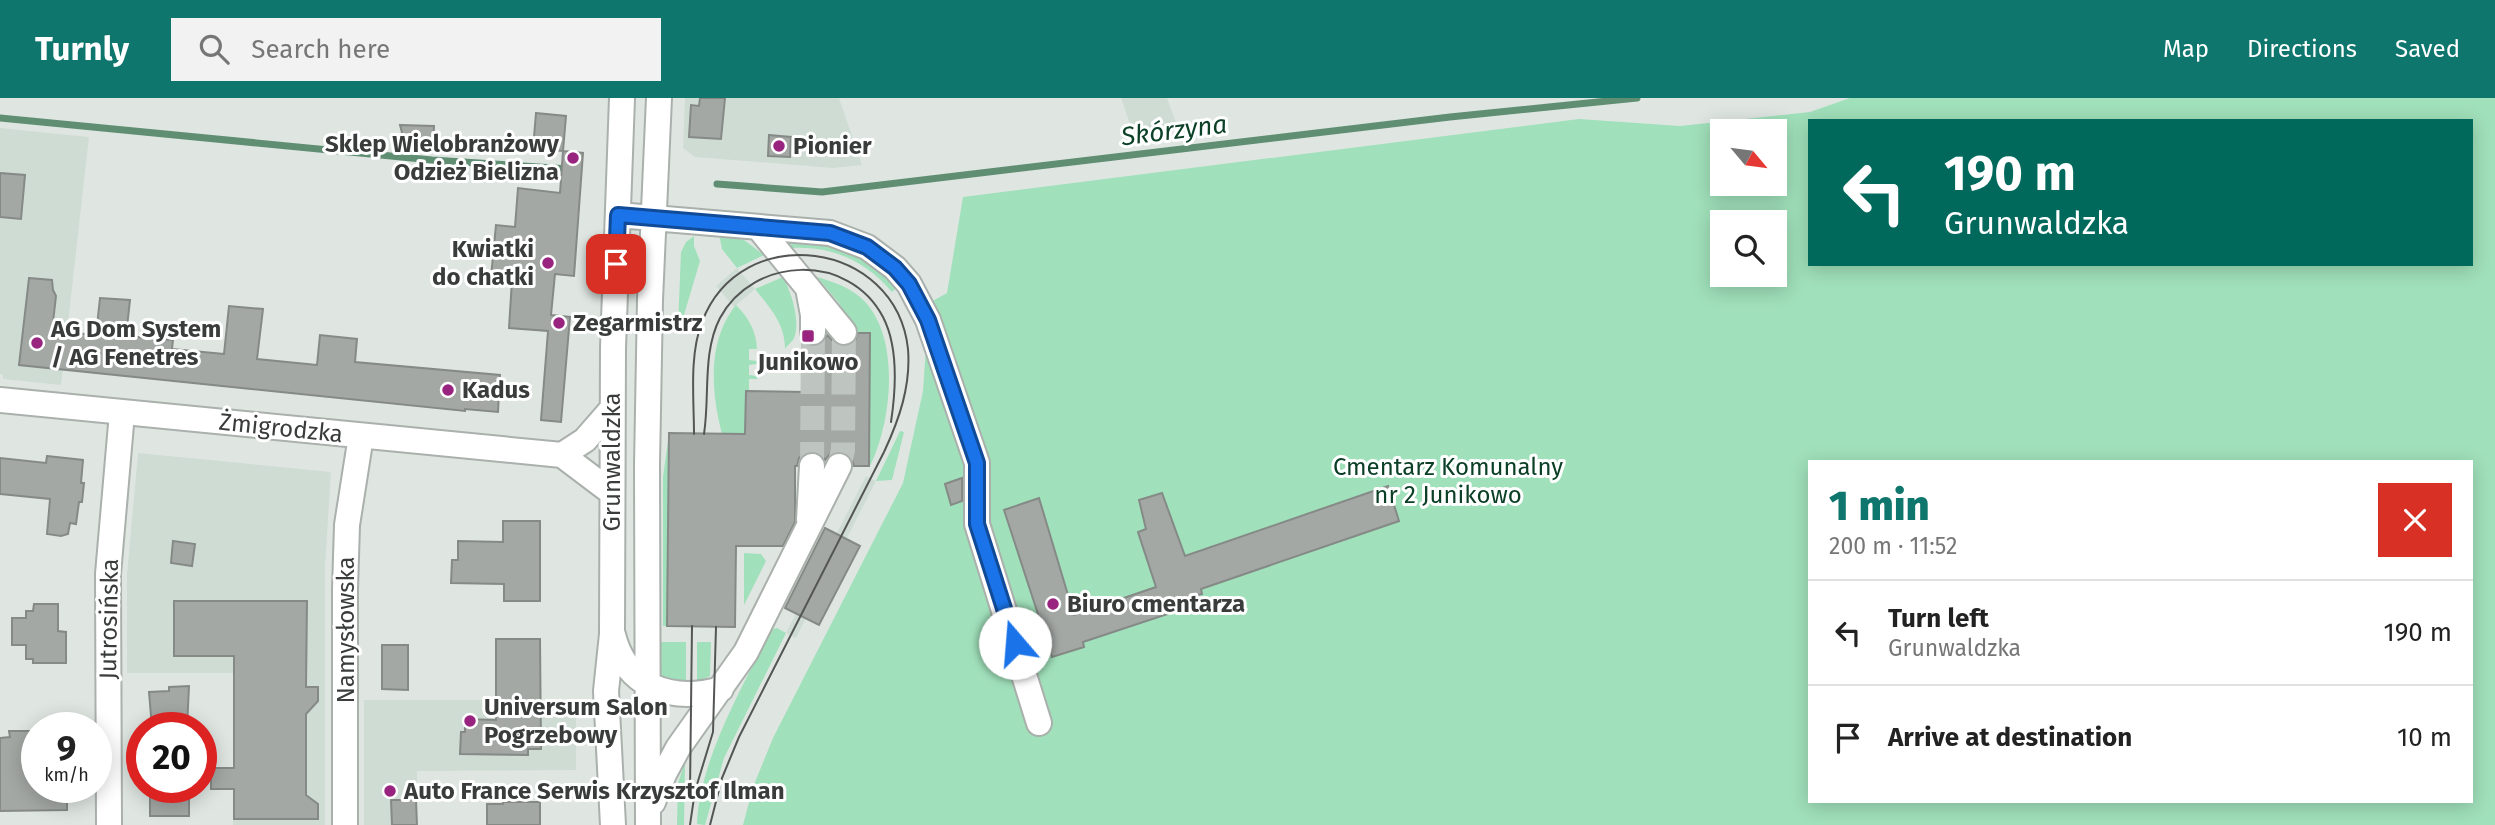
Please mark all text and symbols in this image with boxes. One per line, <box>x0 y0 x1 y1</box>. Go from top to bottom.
search box <box>171 18 661 81</box>
text: Turnly <box>35 29 129 69</box>
icon: search <box>195 30 233 68</box>
text: Search here <box>251 34 390 65</box>
text: Map <box>2163 35 2209 63</box>
text: Directions <box>2247 35 2357 63</box>
text: Saved <box>2395 35 2460 63</box>
water label: Skórzyna <box>1118 109 1229 152</box>
north arrow <box>1710 119 1787 196</box>
map controls <box>1710 119 1787 287</box>
place label: Sklep Wielobranżowy Odzież Bielizna <box>325 130 560 186</box>
place label: Pionier <box>793 132 872 160</box>
marker: Pionier <box>771 138 787 154</box>
text: 190 m <box>1944 144 2076 203</box>
icon: left <box>1829 147 1920 238</box>
marker: Sklep Wielobranżowy Odzież Bielizna <box>565 150 581 166</box>
text: Grunwaldzka <box>1944 204 2129 242</box>
button: search <box>1710 210 1787 287</box>
pin <box>586 234 646 294</box>
place label: Kwiatki do chatki <box>432 235 534 291</box>
icon: arrive <box>597 245 635 283</box>
marker: Kwiatki do chatki <box>540 255 556 271</box>
place label: Zegarmistrz <box>573 309 703 337</box>
place label: AG Dom System / AG Fenetres <box>50 315 221 371</box>
marker: Zegarmistrz <box>551 315 567 331</box>
marker: Junikowo <box>800 328 816 344</box>
marker: AG Dom System / AG Fenetres <box>29 335 45 351</box>
place label: Junikowo <box>757 348 858 376</box>
place label: Kadus <box>462 376 530 404</box>
marker: Kadus <box>440 382 456 398</box>
street label: Grunwaldzka <box>598 393 626 531</box>
street label: Żmigrodzka <box>218 408 344 448</box>
park label: Cmentarz Komunalny nr 2 Junikowo <box>1333 453 1563 509</box>
text: 1 min <box>1829 481 1930 531</box>
button: close <box>2378 483 2452 557</box>
text: 200 m · 11:52 <box>1829 532 1957 560</box>
street label: Namysłowska <box>332 556 360 704</box>
street label: Jutrosińska <box>94 558 124 680</box>
place label: Biuro cmentarza <box>1067 590 1245 618</box>
marker: Biuro cmentarza <box>1045 596 1061 612</box>
text: Turn left <box>1888 603 1989 634</box>
position arrow <box>978 606 1052 680</box>
icon: left <box>1829 614 1867 652</box>
text: 190 m <box>2383 617 2452 648</box>
text: Grunwaldzka <box>1888 634 2021 662</box>
place label: Universum Salon Pogrzebowy <box>484 693 668 749</box>
speed limit sign: 20 <box>126 712 217 803</box>
marker: Universum Salon Pogrzebowy <box>462 713 478 729</box>
icon: arrive <box>1829 719 1867 757</box>
text: Arrive at destination <box>1888 722 2132 753</box>
text: 10 m <box>2397 722 2452 753</box>
text: 9 <box>57 727 76 769</box>
text: km/h <box>44 764 89 786</box>
place label: Auto France Serwis Krzysztof Ilman <box>403 777 785 805</box>
marker: Auto France Serwis Krzysztof Ilman <box>382 783 398 799</box>

